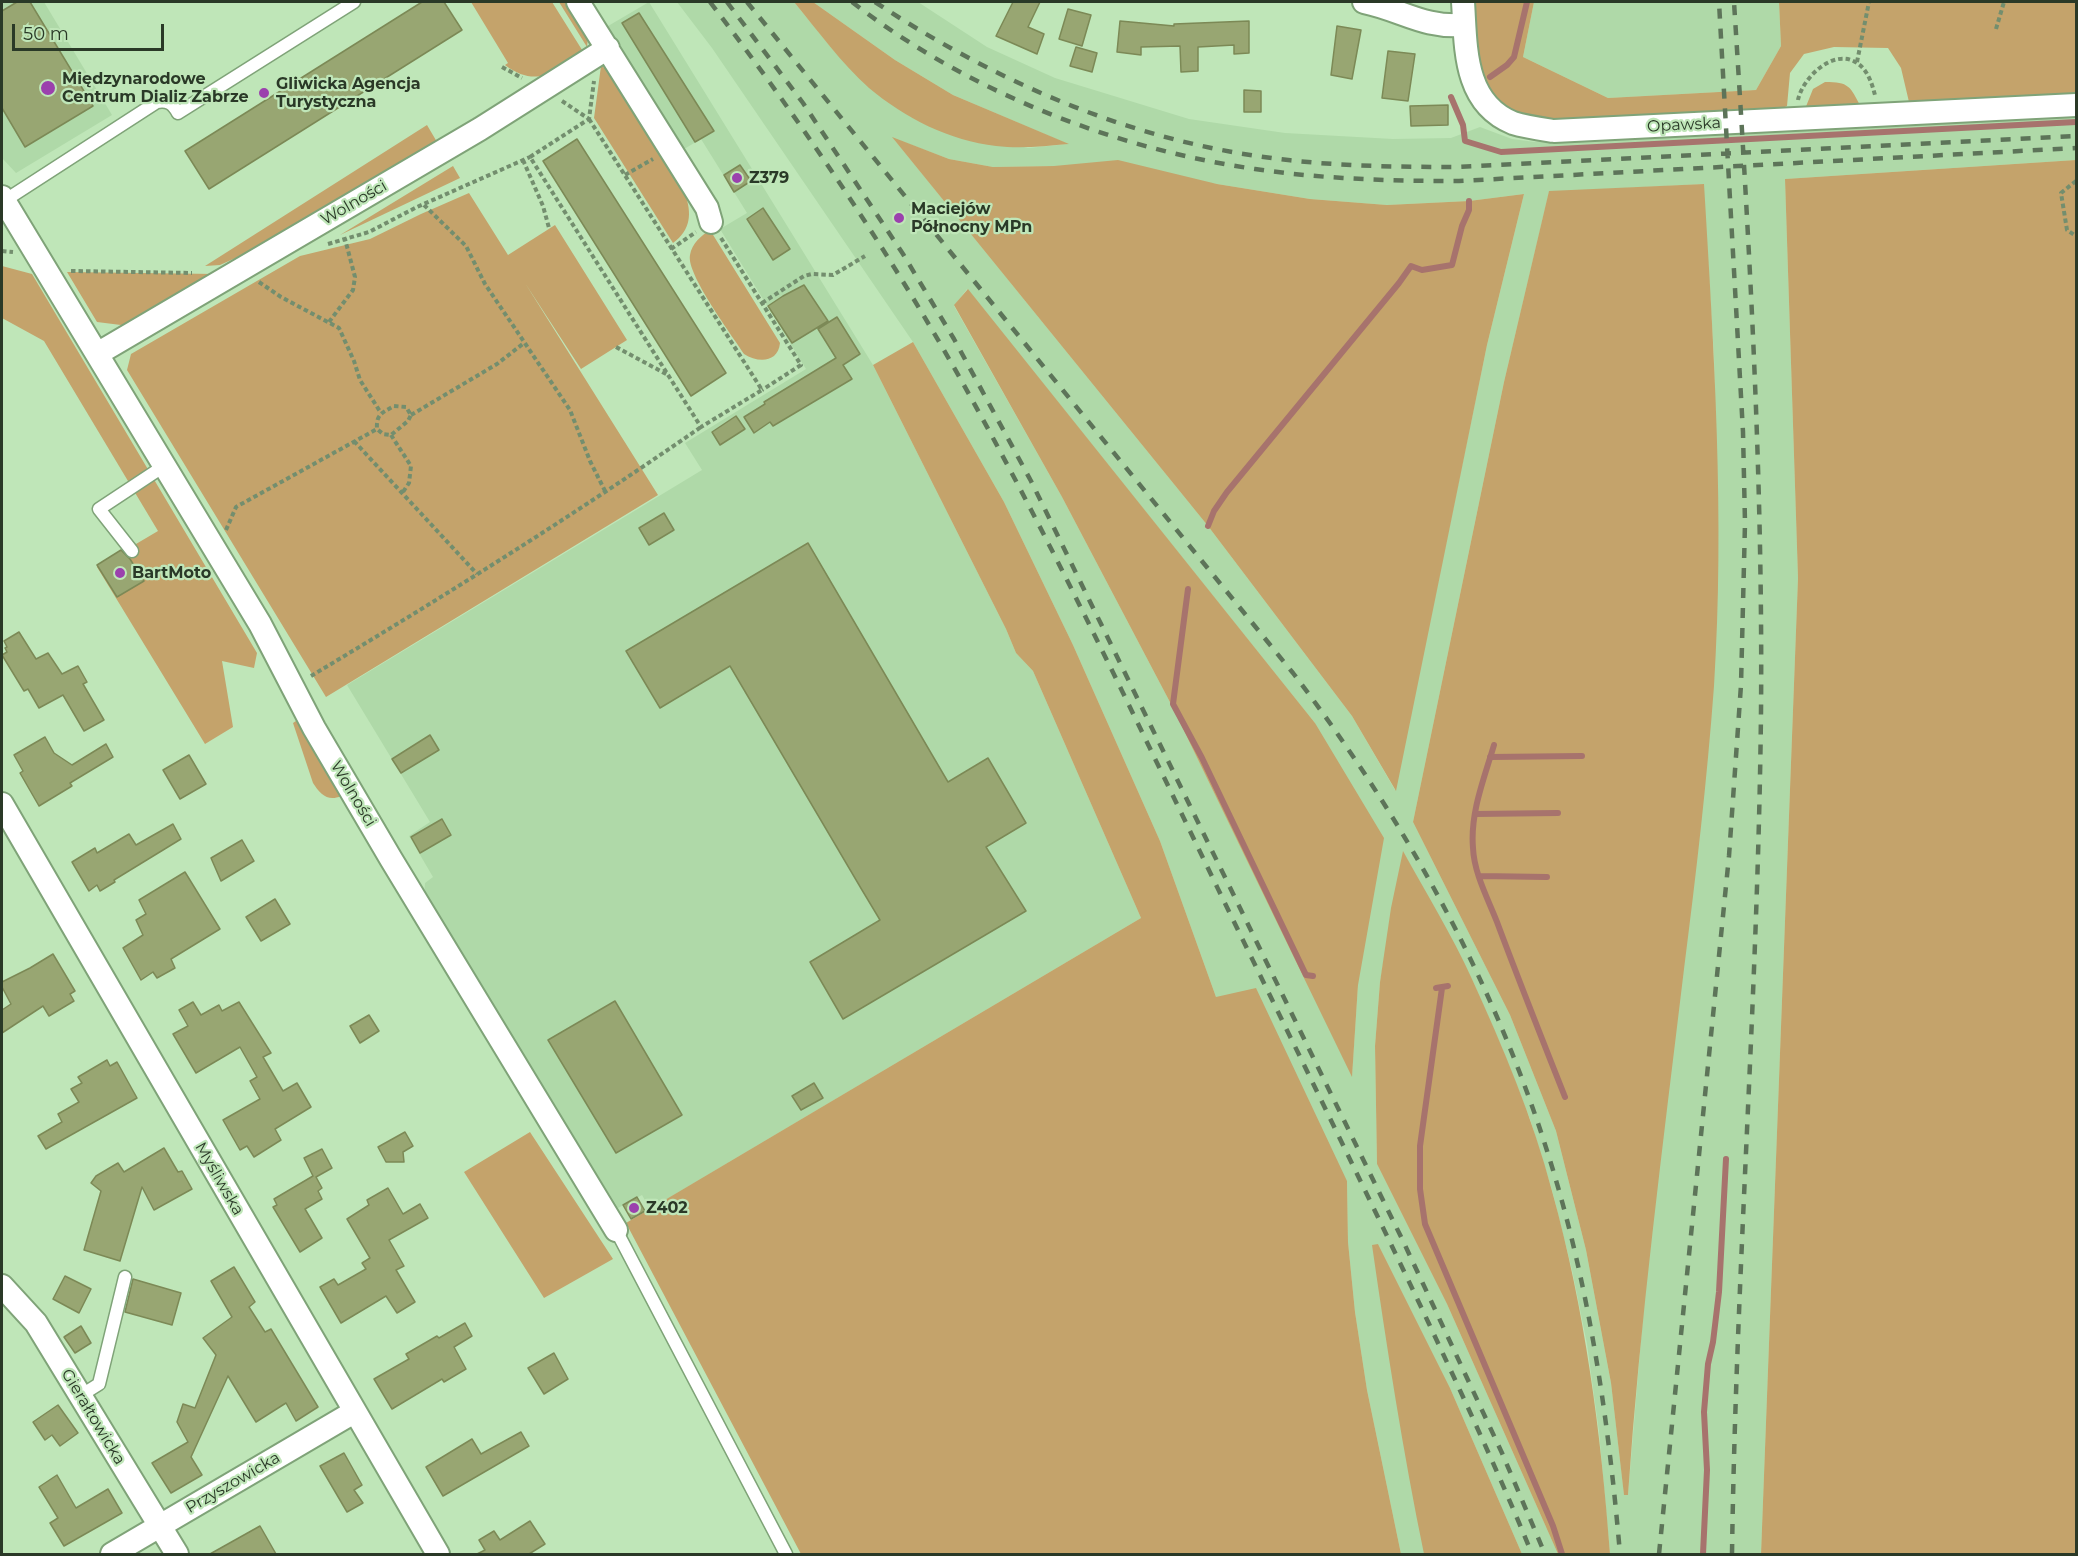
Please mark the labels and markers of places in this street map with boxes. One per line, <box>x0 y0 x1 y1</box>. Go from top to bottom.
place label: Międzynarodowe Centrum Dializ Zabrze <box>62 69 249 107</box>
place label: Gliwicka Agencja Turystyczna <box>276 74 421 112</box>
marker: Międzynarodowe Centrum Dializ Zabrze <box>39 79 57 97</box>
marker: Gliwicka Agencja Turystyczna <box>257 86 271 100</box>
place label: Z379 <box>749 168 789 188</box>
marker: Z379 <box>730 171 744 185</box>
place label: Maciejów Północny MPn <box>911 199 1032 237</box>
marker: Maciejów Północny MPn <box>892 211 906 225</box>
place label: BartMoto <box>132 563 211 583</box>
marker: BartMoto <box>113 566 127 580</box>
place label: Z402 <box>646 1198 688 1218</box>
marker: Z402 <box>627 1201 641 1215</box>

